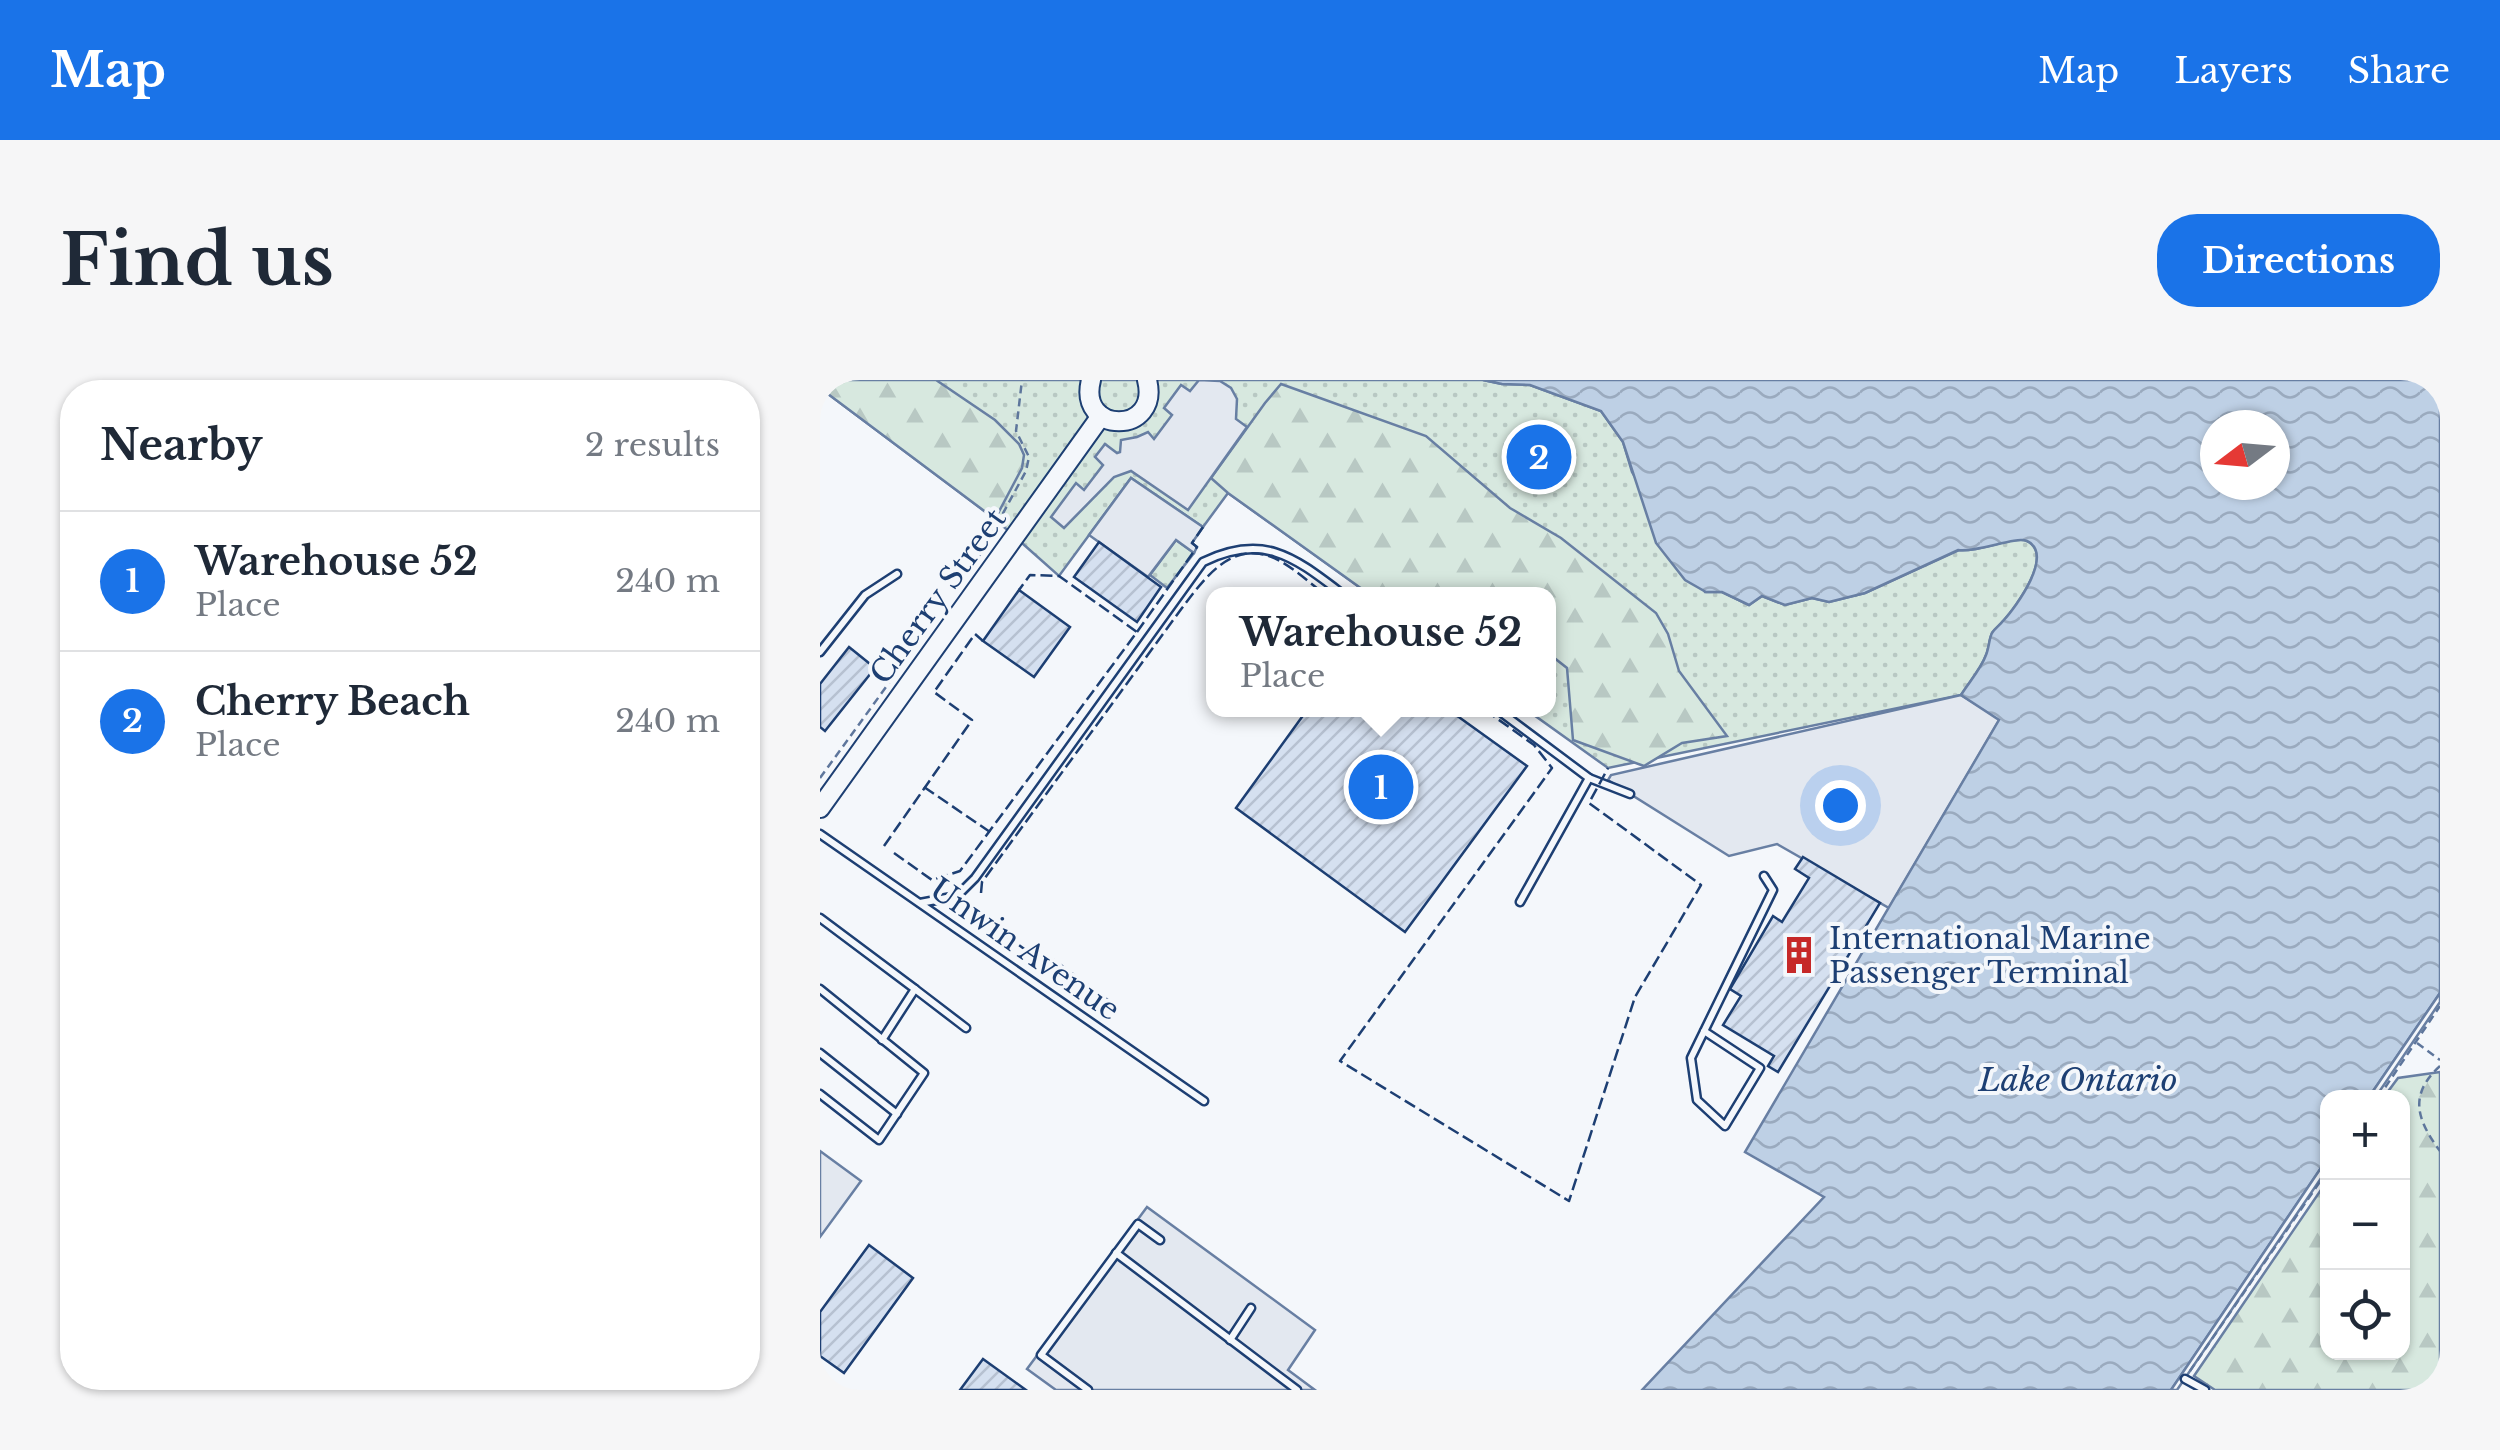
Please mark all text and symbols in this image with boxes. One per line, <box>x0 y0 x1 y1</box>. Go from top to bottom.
text: Map <box>50 40 166 100</box>
text: Map <box>2038 49 2119 92</box>
text: Layers <box>2174 49 2293 92</box>
text: Share <box>2348 49 2450 92</box>
button: Directions <box>2157 214 2440 307</box>
text: Find us <box>60 217 334 304</box>
north arrow <box>2200 410 2290 500</box>
text: Nearby <box>100 419 263 471</box>
pin: 2 <box>1506 420 1572 494</box>
text: 2 results <box>585 425 720 465</box>
street label: Cherry Street <box>862 501 1014 691</box>
text: Warehouse 52 <box>195 538 478 585</box>
text: 1 <box>126 561 139 601</box>
text: 240 m <box>615 561 720 601</box>
text: Place <box>195 585 281 625</box>
popup <box>1206 587 1556 717</box>
text: Warehouse 52 <box>1240 609 1522 656</box>
text: Place <box>1240 656 1325 696</box>
text: Cherry Beach <box>195 678 470 725</box>
text: 2 <box>122 701 143 741</box>
text: 240 m <box>615 701 720 741</box>
text: Place <box>195 725 281 765</box>
pin: 1 <box>1348 750 1414 824</box>
your location <box>1815 780 1866 831</box>
street label: Unwin Avenue <box>923 870 1127 1028</box>
place label: International Marine Passenger Terminal <box>1829 920 2151 991</box>
building icon: International Marine Passenger Terminal <box>1778 934 1820 976</box>
water label: Lake Ontario <box>1977 1060 2178 1100</box>
map controls <box>2320 1090 2410 1360</box>
button: + <box>2320 1090 2410 1180</box>
button: − <box>2320 1180 2410 1270</box>
button: locate <box>2320 1270 2410 1360</box>

